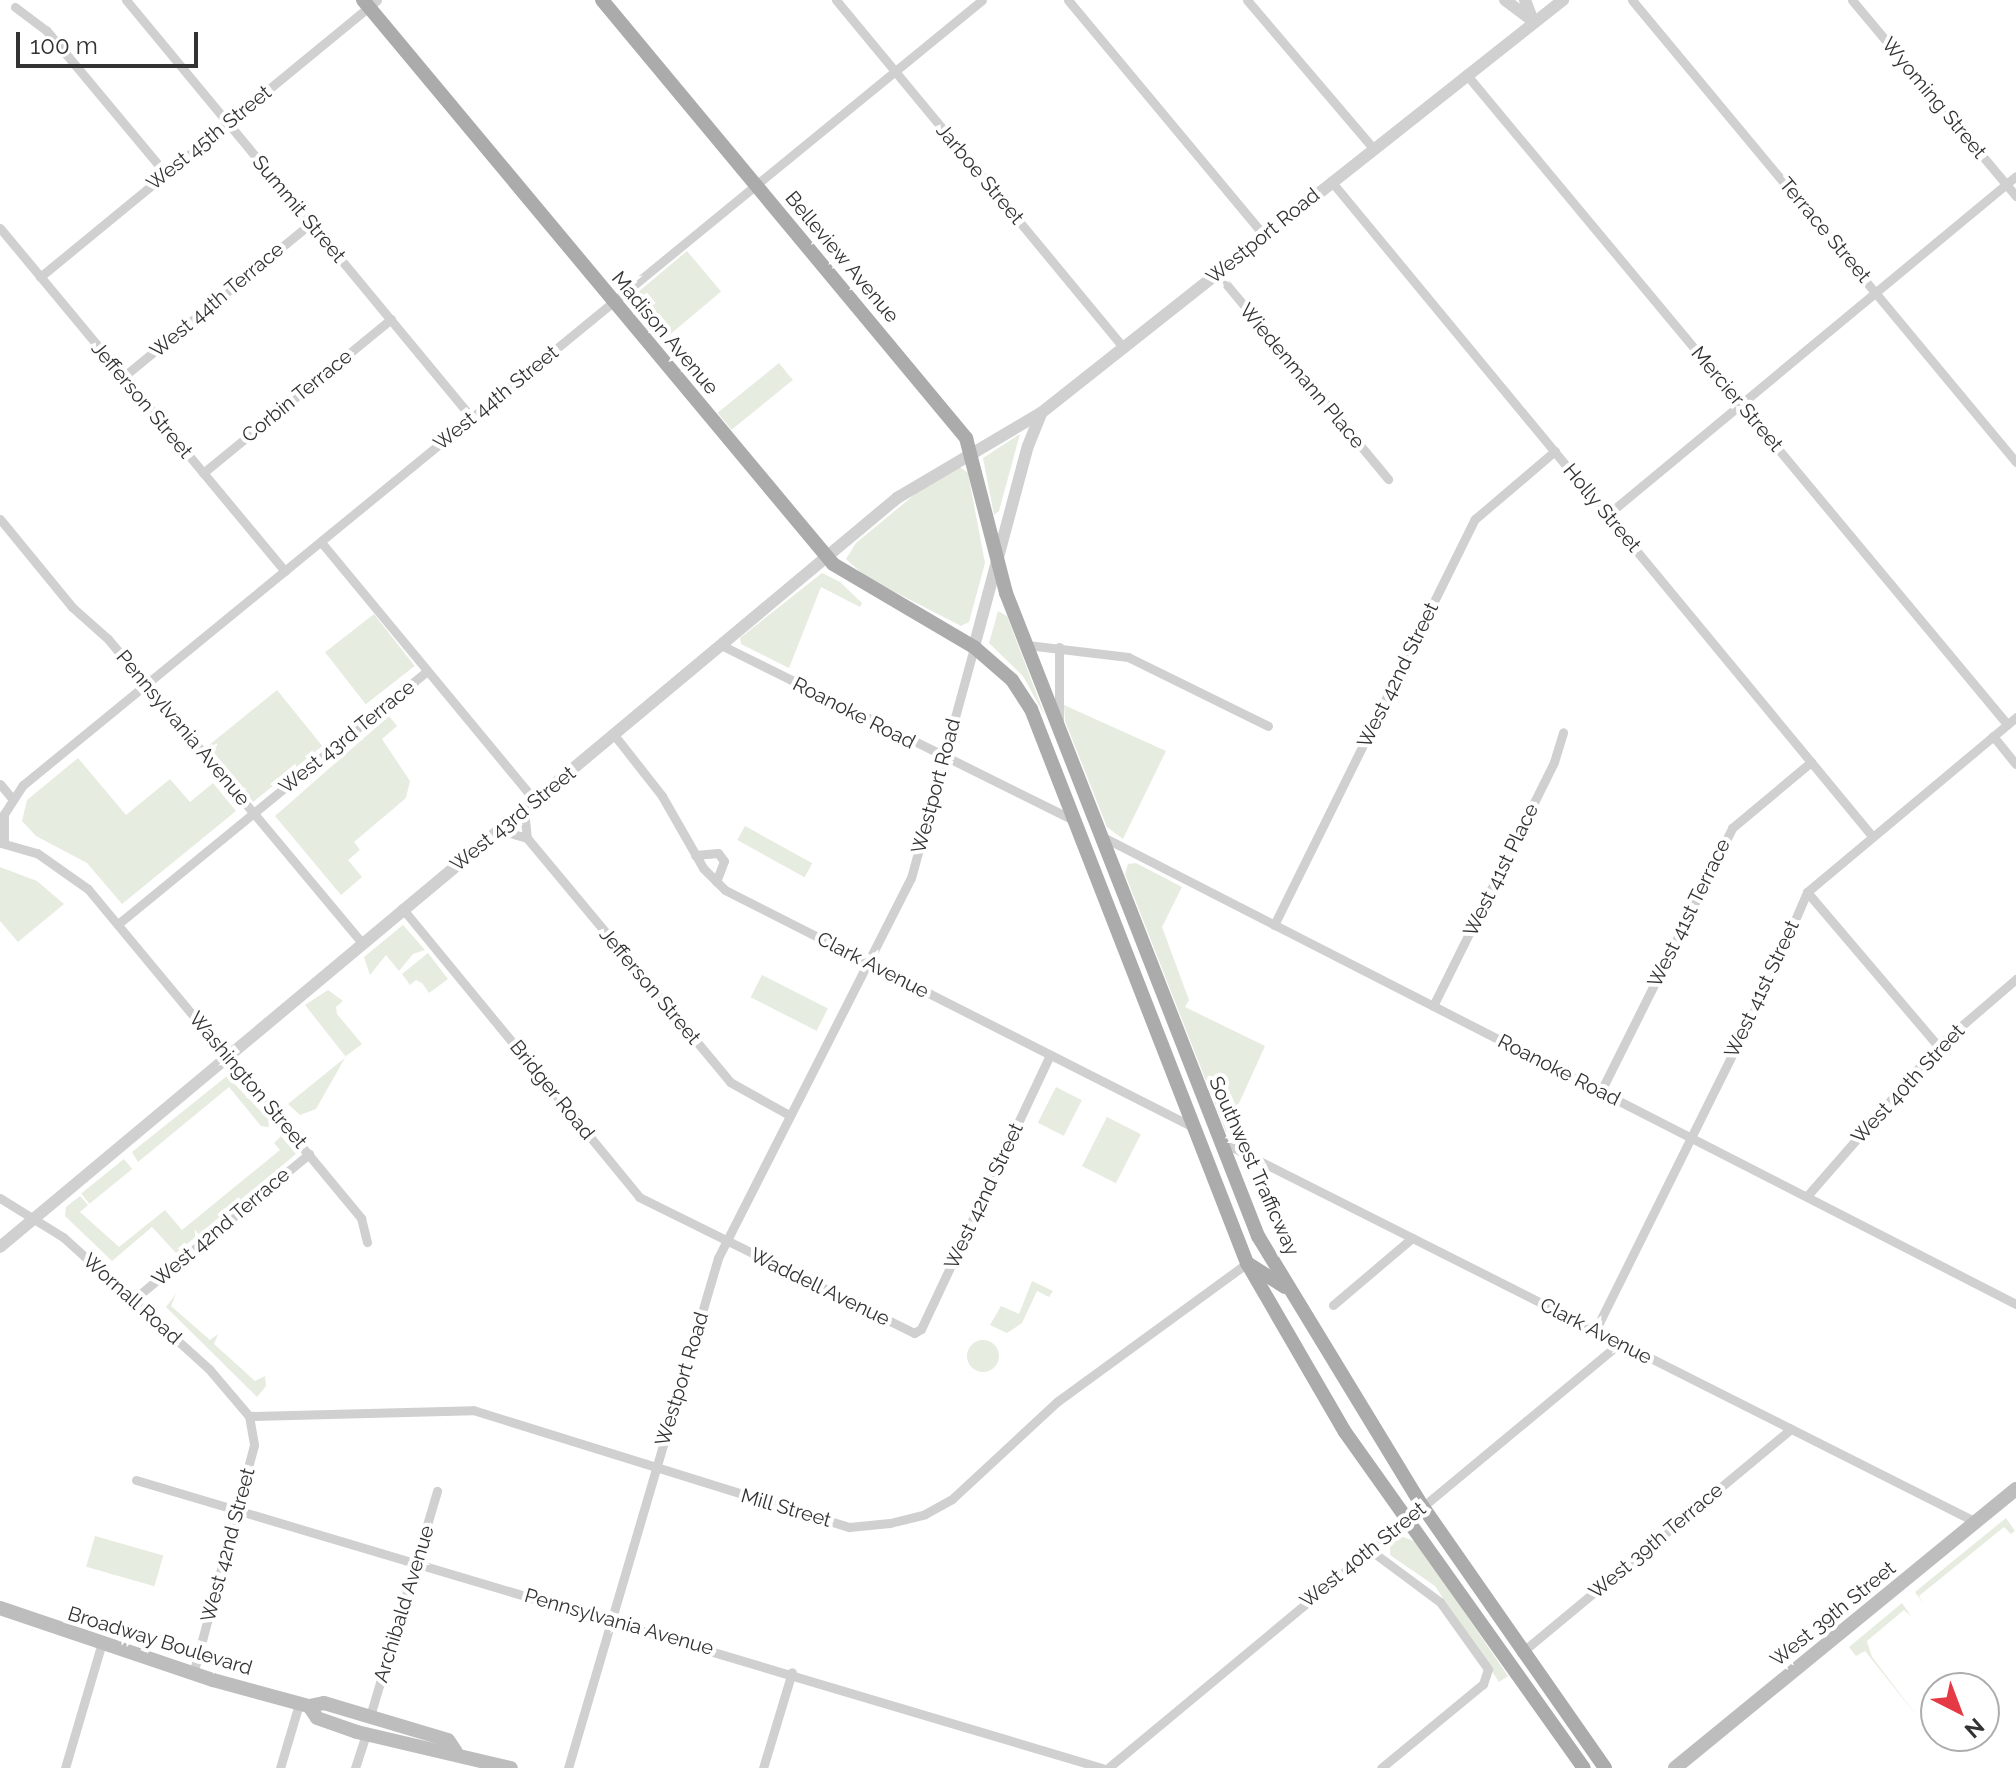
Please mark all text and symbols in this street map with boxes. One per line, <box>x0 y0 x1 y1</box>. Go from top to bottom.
scale bar <box>20 16 202 66</box>
text: 100 m <box>30 31 98 60</box>
street label: Wyoming Street <box>1876 33 1992 163</box>
street label: West 45th Street <box>142 80 276 196</box>
street label: Jarboe Street <box>931 119 1029 229</box>
street label: Summit Street <box>247 151 351 267</box>
street label: Terrace Street <box>1774 173 1876 287</box>
street label: Westport Road <box>1202 183 1324 289</box>
street label: Belleview Avenue <box>780 186 904 328</box>
street label: West 44th Terrace <box>145 237 289 363</box>
street label: Madison Avenue <box>606 266 724 400</box>
street label: Wiedenmann Place <box>1234 299 1370 453</box>
street label: Jefferson Street <box>86 337 198 463</box>
street label: West 44th Street <box>429 340 563 456</box>
street label: Mercier Street <box>1686 341 1788 457</box>
street label: Corbin Terrace <box>237 344 357 448</box>
street label: Holly Street <box>1558 459 1646 557</box>
street label: West 42nd Street <box>1352 598 1444 752</box>
street label: Pennsylvania Avenue <box>111 645 255 811</box>
street label: Roanoke Road <box>789 672 919 754</box>
street label: West 43rd Terrace <box>274 675 420 799</box>
street label: Westport Road <box>906 716 966 856</box>
street label: West 43rd Street <box>446 761 580 877</box>
street label: West 41st Place <box>1458 800 1544 940</box>
street label: West 41st Terrace <box>1642 835 1736 991</box>
street label: West 41st Street <box>1720 916 1804 1062</box>
street label: Jefferson Street <box>594 923 706 1049</box>
street label: Clark Avenue <box>813 926 933 1004</box>
street label: Washington Street <box>184 1007 312 1153</box>
street label: West 40th Street <box>1846 1019 1970 1149</box>
street label: Roanoke Road <box>1494 1029 1624 1111</box>
street label: Bridger Road <box>504 1035 600 1145</box>
street label: Southwest Trafficway <box>1204 1072 1304 1260</box>
street label: West 42nd Street <box>940 1119 1028 1273</box>
street label: West 42nd Terrace <box>147 1162 295 1292</box>
street label: Waddell Avenue <box>746 1243 894 1331</box>
street label: Wornall Road <box>78 1248 186 1350</box>
street label: Clark Avenue <box>1536 1292 1656 1370</box>
street label: Westport Road <box>650 1309 714 1449</box>
street label: West 42nd Street <box>196 1465 260 1625</box>
street label: West 39th Terrace <box>1584 1478 1728 1604</box>
street label: Mill Street <box>738 1484 834 1532</box>
street label: West 40th Street <box>1295 1497 1431 1613</box>
street label: Archibald Avenue <box>369 1522 439 1686</box>
street label: West 39th Street <box>1766 1556 1900 1672</box>
street label: Pennsylvania Avenue <box>521 1583 717 1661</box>
street label: Broadway Boulevard <box>65 1601 255 1681</box>
north arrow <box>1920 1672 2000 1752</box>
text: N <box>1960 1713 1990 1744</box>

